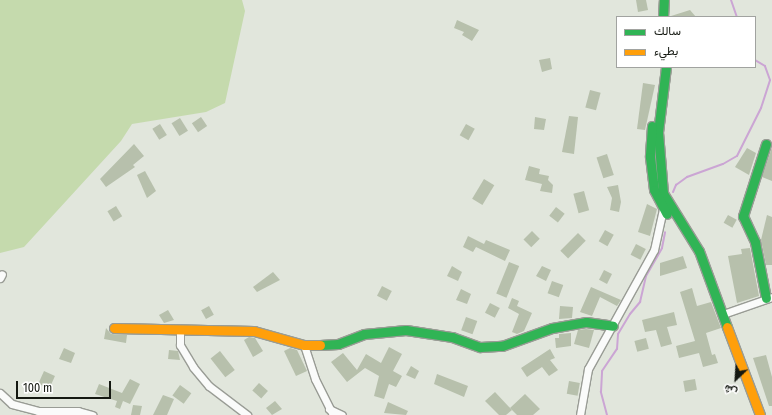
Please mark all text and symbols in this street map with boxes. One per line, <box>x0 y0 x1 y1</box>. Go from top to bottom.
legend <box>616 16 756 68</box>
text: سالك <box>654 24 681 38</box>
text: بطيء <box>654 44 678 58</box>
north arrow <box>716 359 756 399</box>
scale bar <box>18 373 113 399</box>
text: 100 m <box>23 381 52 395</box>
text: ش <box>722 382 739 399</box>

